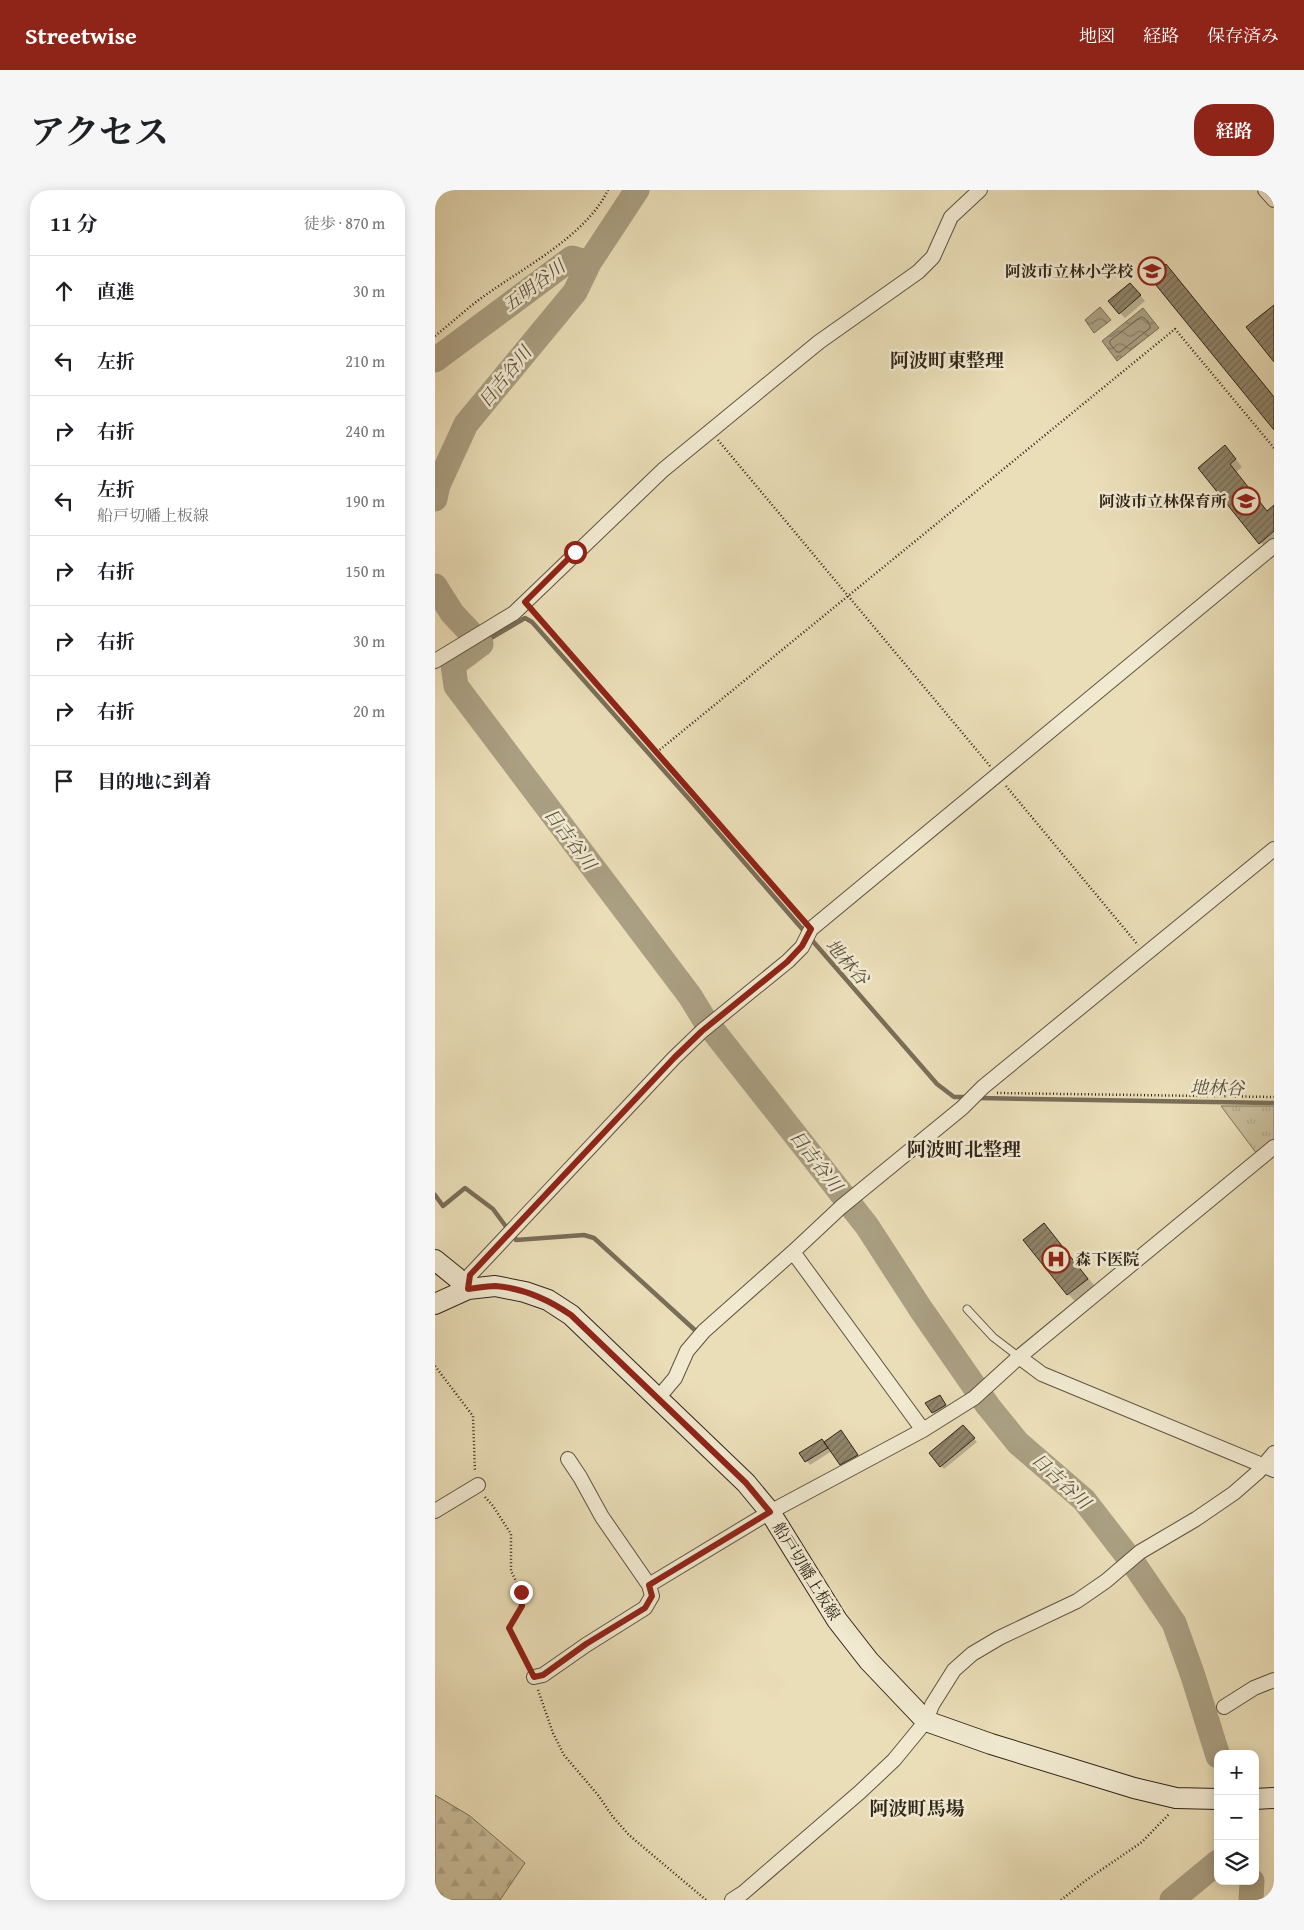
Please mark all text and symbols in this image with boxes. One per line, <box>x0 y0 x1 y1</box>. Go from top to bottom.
text: Streetwise <box>25 18 137 53</box>
text: 地図 <box>1079 22 1115 49</box>
text: 経路 <box>1143 22 1179 49</box>
text: 保存済み <box>1207 22 1279 49</box>
button: 経路 <box>1194 104 1274 156</box>
text: アクセス <box>30 106 169 157</box>
text: 11 分 <box>50 208 97 239</box>
text: 徒歩 · 870 m <box>304 211 385 235</box>
water label: 五明谷川 <box>497 252 572 318</box>
school or university icon: 阿波市立林小学校 <box>1137 256 1167 286</box>
place label: 阿波市立林小学校 <box>1005 259 1134 283</box>
icon: ahead <box>50 277 78 305</box>
text: 直進 <box>97 277 135 305</box>
text: 30 m <box>353 279 385 303</box>
water label: 日吉谷川 <box>471 339 539 413</box>
district label: 阿波町東整理 <box>890 346 1004 374</box>
icon: left <box>50 347 78 375</box>
text: 左折 <box>97 347 135 375</box>
text: 210 m <box>345 349 385 373</box>
icon: right <box>50 417 78 445</box>
text: 右折 <box>97 417 135 445</box>
text: 240 m <box>345 419 385 443</box>
text: 左折 <box>97 475 135 503</box>
school or university icon: 阿波市立林保育所 <box>1231 486 1261 516</box>
icon: left <box>50 487 78 515</box>
text: 190 m <box>345 489 385 513</box>
place label: 阿波市立林保育所 <box>1099 489 1227 513</box>
text: 船戸切幡上板線 <box>97 503 209 527</box>
route start <box>564 541 587 564</box>
icon: right <box>50 557 78 585</box>
text: 右折 <box>97 557 135 585</box>
text: 150 m <box>345 559 385 583</box>
icon: right <box>50 627 78 655</box>
text: 右折 <box>97 627 135 655</box>
text: 30 m <box>353 629 385 653</box>
icon: right <box>50 697 78 725</box>
text: 右折 <box>97 697 135 725</box>
text: 20 m <box>353 699 385 723</box>
icon: arrive <box>50 767 78 795</box>
text: 目的地に到着 <box>97 767 211 795</box>
water label: 日吉谷川 <box>538 802 604 877</box>
water label: 地林谷 <box>819 932 876 992</box>
water label: 地林谷 <box>1190 1074 1245 1101</box>
water label: 日吉谷川 <box>784 1124 850 1199</box>
district label: 阿波町北整理 <box>907 1135 1021 1163</box>
hospital icon: 森下医院 <box>1041 1244 1071 1274</box>
place label: 森下医院 <box>1075 1247 1139 1271</box>
water label: 日吉谷川 <box>1026 1446 1098 1516</box>
street label: 船戸切幡上板線 <box>767 1517 847 1625</box>
route end <box>510 1581 533 1604</box>
map controls <box>1214 1750 1259 1885</box>
button: + <box>1214 1750 1259 1795</box>
district label: 阿波町馬場 <box>869 1794 965 1822</box>
button: − <box>1214 1795 1259 1840</box>
button: layers <box>1214 1840 1259 1885</box>

